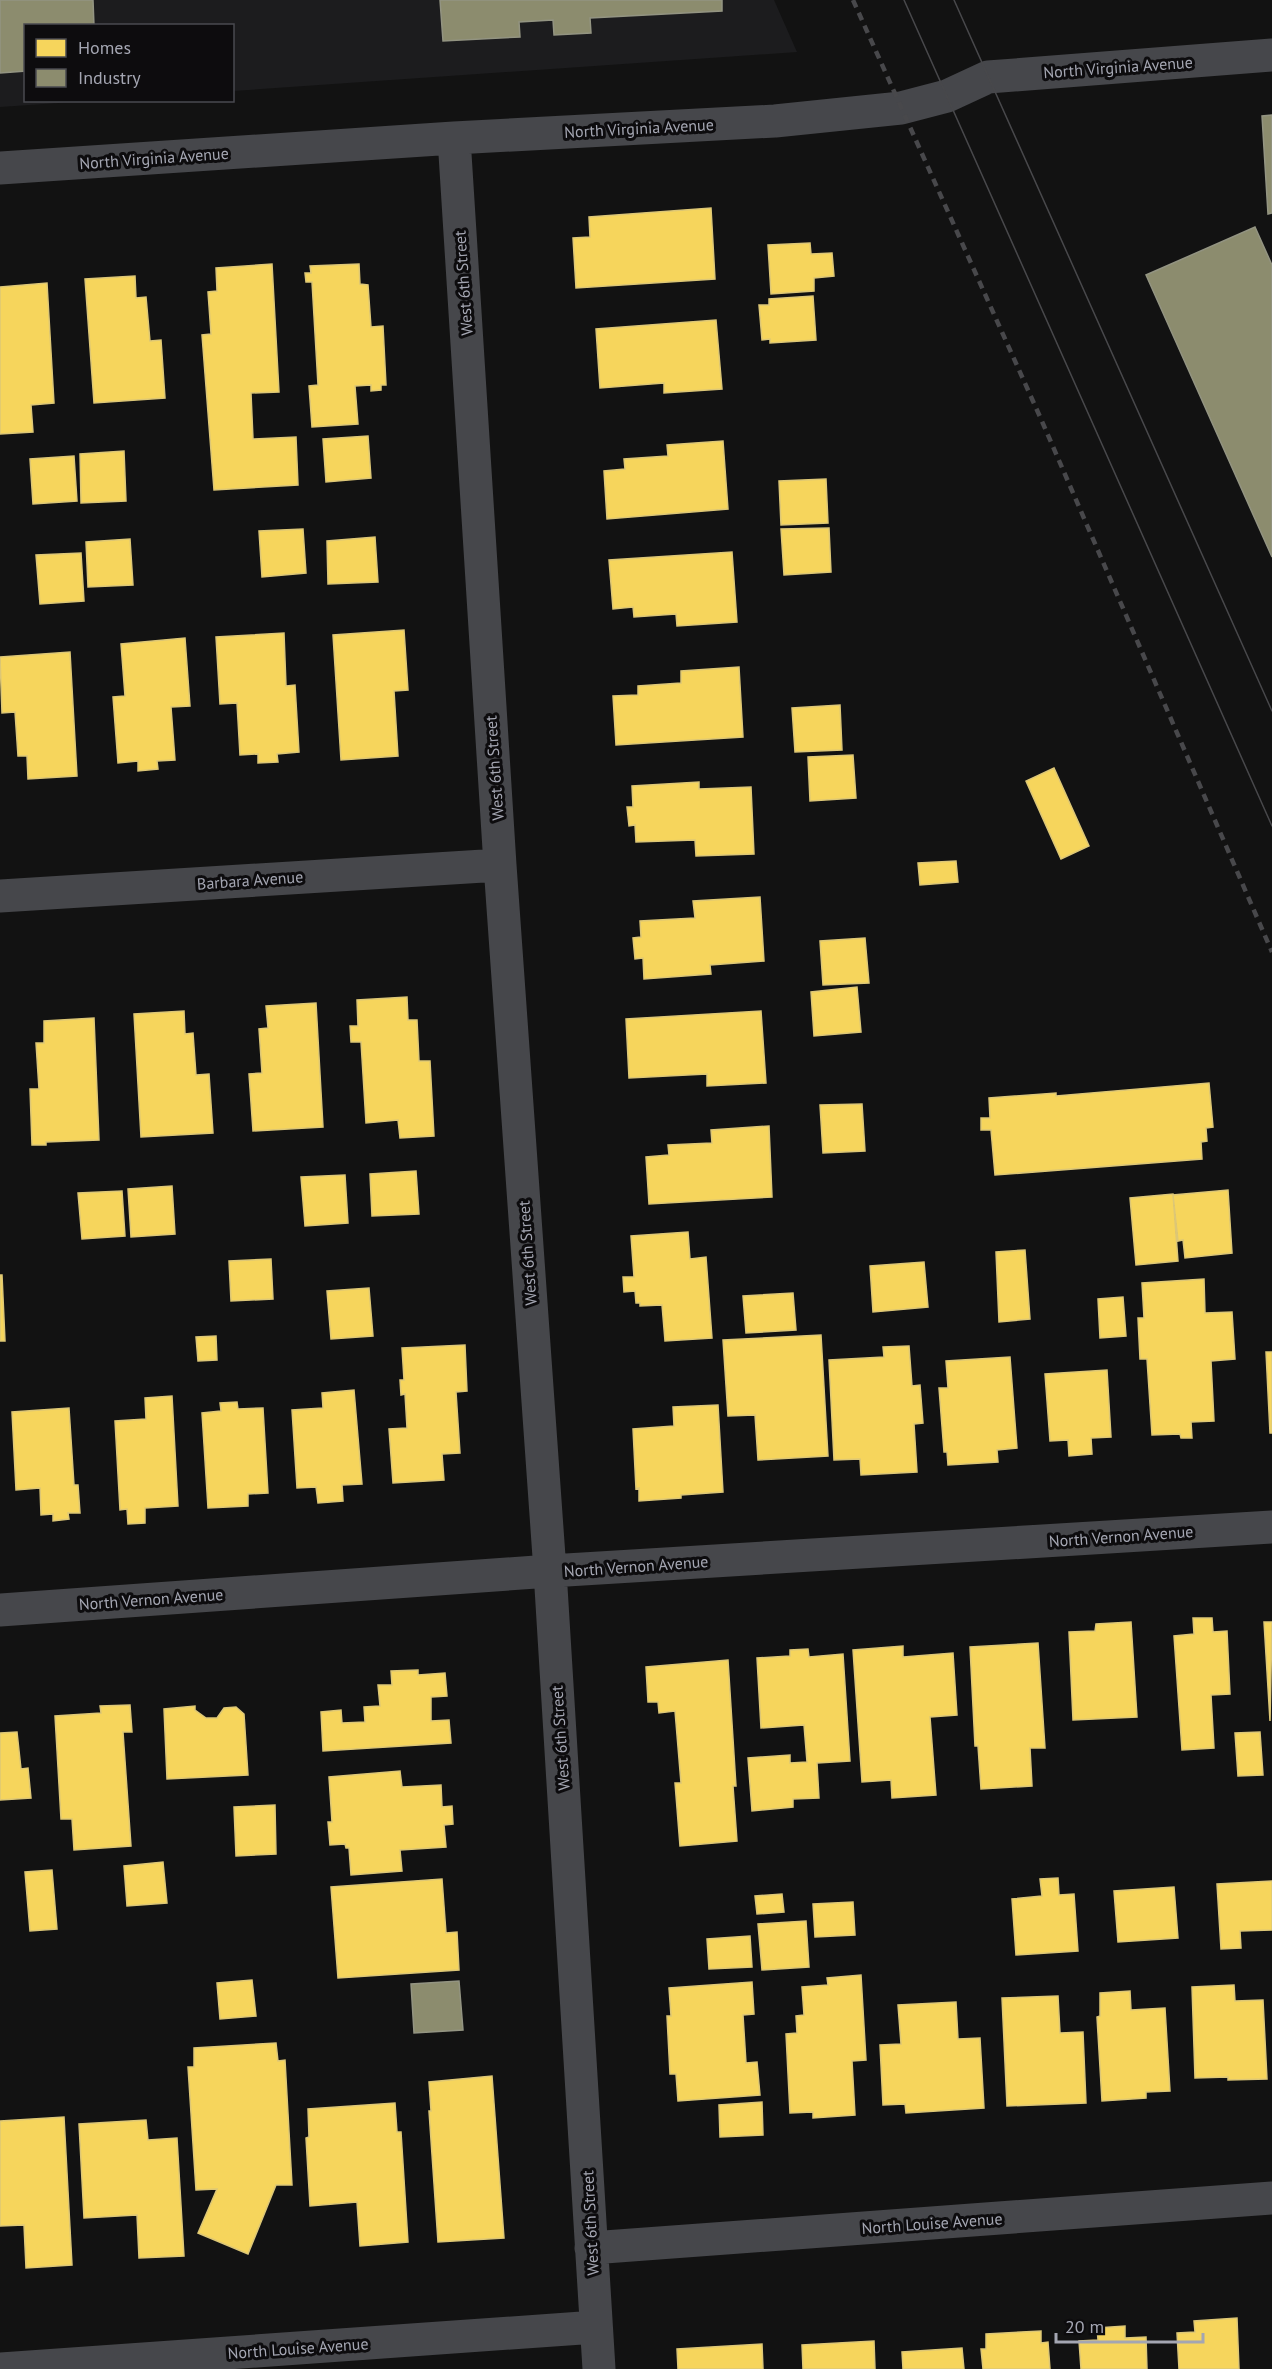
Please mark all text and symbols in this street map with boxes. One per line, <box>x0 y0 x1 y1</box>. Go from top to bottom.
legend <box>24 24 234 102</box>
text: Homes <box>78 36 131 59</box>
street label: North Virginia Avenue <box>1043 52 1193 82</box>
text: Industry <box>78 66 141 89</box>
street label: North Virginia Avenue <box>564 114 714 142</box>
street label: North Virginia Avenue <box>79 143 229 173</box>
street label: West 6th Street <box>449 229 477 336</box>
street label: West 6th Street <box>480 714 508 821</box>
street label: Barbara Avenue <box>196 866 304 894</box>
street label: West 6th Street <box>513 1199 541 1306</box>
street label: North Vernon Avenue <box>1048 1521 1194 1551</box>
street label: North Vernon Avenue <box>563 1551 709 1581</box>
street label: North Vernon Avenue <box>78 1584 224 1614</box>
street label: West 6th Street <box>546 1684 574 1791</box>
street label: West 6th Street <box>577 2169 603 2276</box>
street label: North Louise Avenue <box>861 2208 1003 2238</box>
scale bar <box>1056 2306 1203 2344</box>
text: 20 m <box>1065 2315 1104 2338</box>
street label: North Louise Avenue <box>227 2333 369 2363</box>

